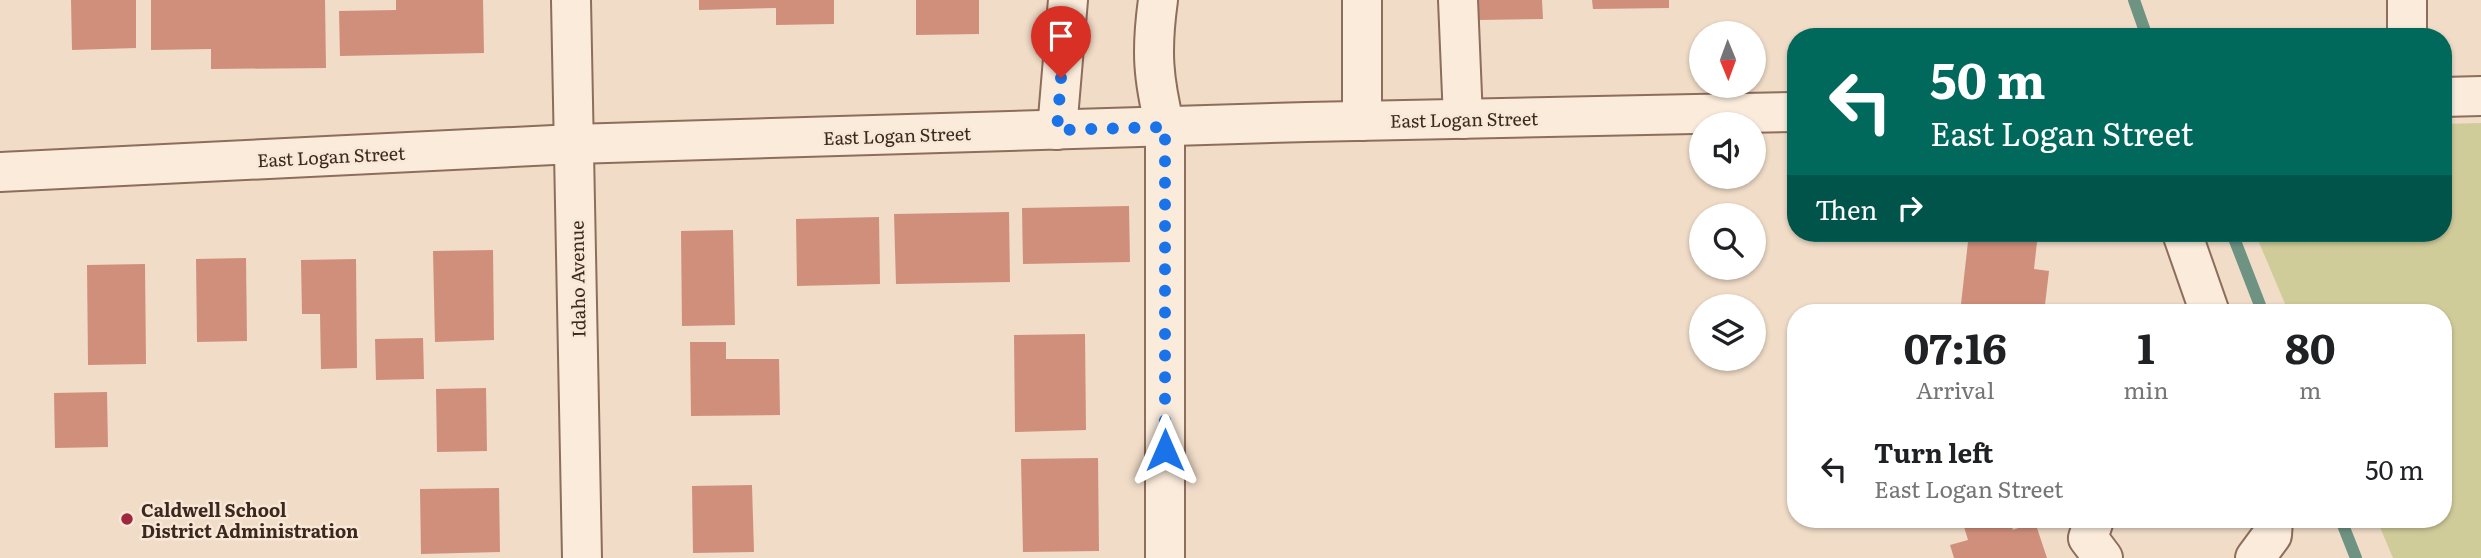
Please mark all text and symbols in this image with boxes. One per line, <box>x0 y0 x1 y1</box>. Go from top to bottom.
pin <box>1031 6 1091 78</box>
icon: arrive <box>1042 17 1080 55</box>
north arrow <box>1689 21 1766 98</box>
map controls <box>1689 21 1766 371</box>
text: 50 m <box>1930 41 2046 114</box>
icon: left <box>1815 56 1906 147</box>
street label: East Logan Street <box>1390 104 1539 134</box>
text: East Logan Street <box>1930 108 2194 156</box>
button: sound <box>1689 112 1766 189</box>
street label: East Logan Street <box>822 119 972 151</box>
street label: East Logan Street <box>256 139 406 173</box>
text: Then <box>1815 189 1877 228</box>
icon: right <box>1891 189 1929 227</box>
button: search <box>1689 203 1766 280</box>
street label: Idaho Avenue <box>562 220 592 338</box>
button: layers <box>1689 294 1766 371</box>
text: 07:16 <box>1903 315 2007 377</box>
text: 1 <box>2137 315 2155 377</box>
text: 80 <box>2285 315 2336 377</box>
text: Arrival <box>1916 372 1994 406</box>
text: min <box>2123 372 2169 406</box>
text: m <box>2299 372 2321 406</box>
position arrow <box>1128 413 1202 487</box>
text: Turn left <box>1874 432 1993 471</box>
text: 50 m <box>2365 449 2424 488</box>
icon: left <box>1815 450 1853 488</box>
text: East Logan Street <box>1874 471 2063 505</box>
place label: Caldwell School District Administration <box>141 496 359 544</box>
marker: Caldwell School District Administration <box>119 511 135 527</box>

